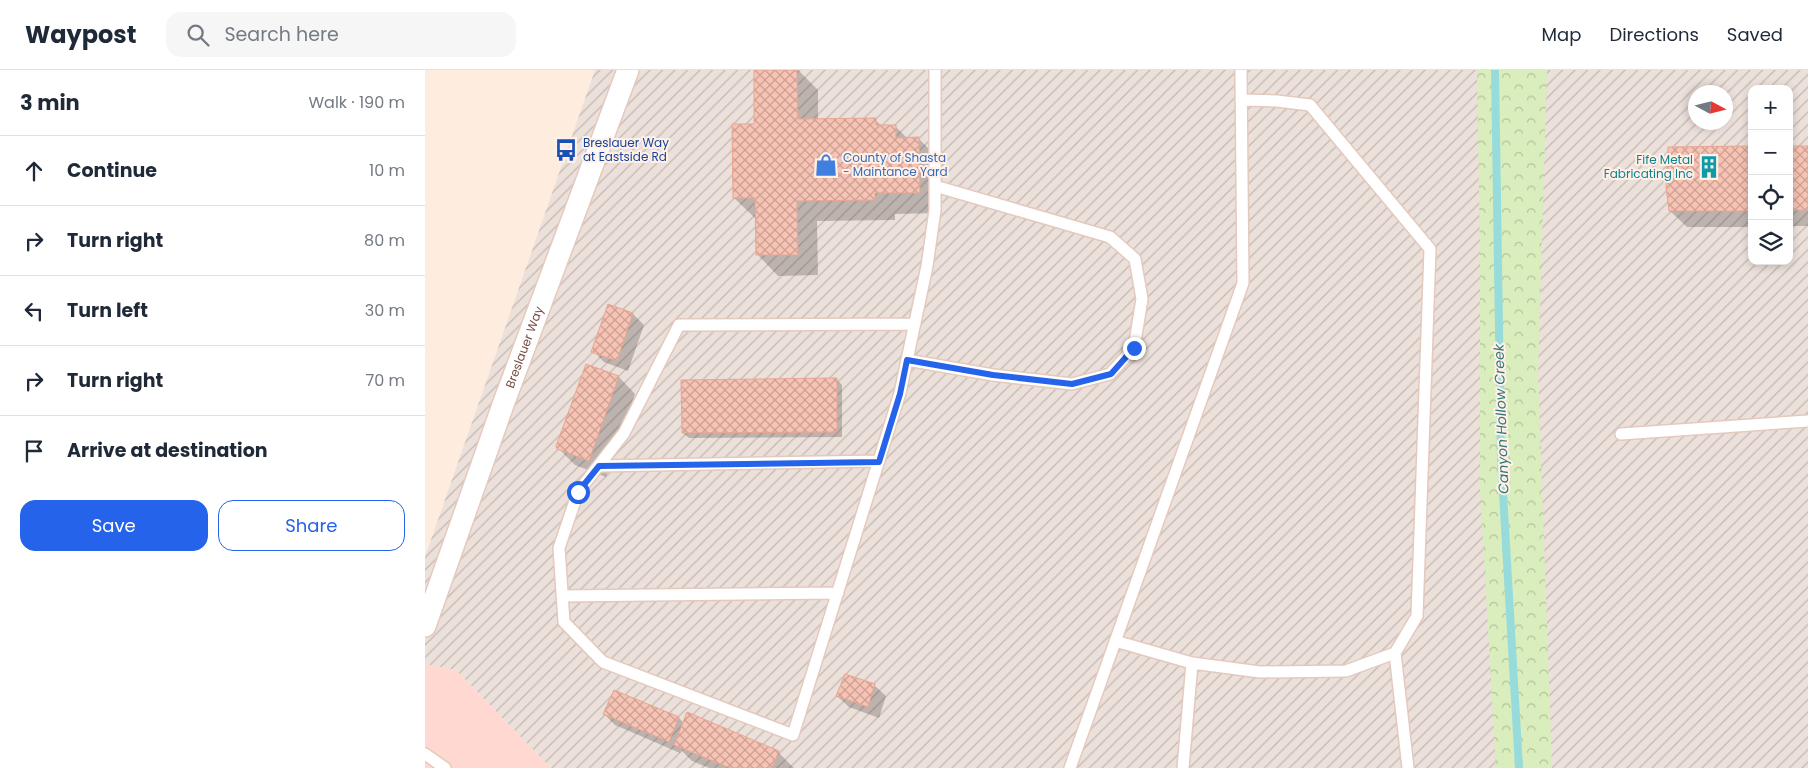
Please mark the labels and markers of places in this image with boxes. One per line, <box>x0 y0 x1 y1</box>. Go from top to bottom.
place label: Breslauer Way at Eastside Rd <box>583 134 669 165</box>
bus stop icon: Breslauer Way at Eastside Rd <box>553 137 579 163</box>
place label: County of Shasta - Maintance Yard <box>843 149 948 180</box>
place label: Fife Metal Fabricating Inc <box>1604 151 1693 182</box>
shop icon: County of Shasta - Maintance Yard <box>813 152 839 178</box>
building icon: Fife Metal Fabricating Inc <box>1696 154 1722 180</box>

